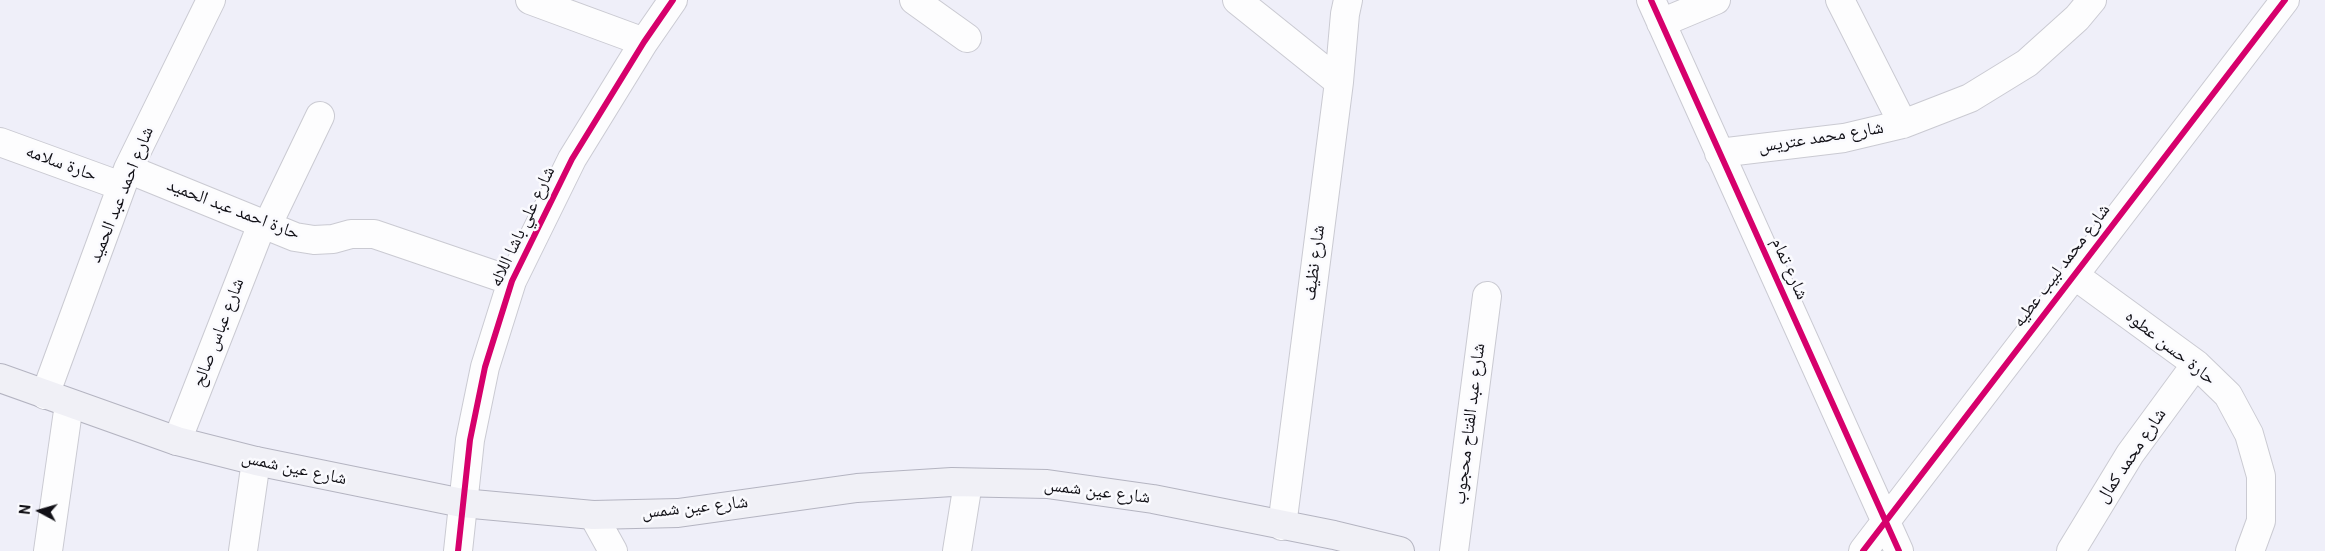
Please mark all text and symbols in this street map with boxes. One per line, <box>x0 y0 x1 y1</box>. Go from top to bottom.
street label: شارع محمد عتريس <box>1757 117 1885 159</box>
street label: شارع احمد عبد الحميد <box>85 124 159 266</box>
street label: حارة سلامه <box>23 141 99 187</box>
street label: شارع علي باشا اللاله <box>486 163 560 291</box>
street label: حارة احمد عبد الحميد <box>163 175 303 245</box>
street label: شارع محمد لبيب عطيه <box>2009 200 2115 332</box>
street label: شارع نظيف <box>1300 224 1330 302</box>
street label: شارع تمام <box>1766 235 1812 303</box>
street label: شارع عباس صالح <box>188 276 250 390</box>
street label: حارة حسن عطوه <box>2120 306 2220 390</box>
street label: شارع عبد الفتاح محجوب <box>1449 342 1491 506</box>
street label: شارع محمد كمال <box>2092 405 2172 507</box>
street label: شارع عين شمس <box>240 447 348 491</box>
street label: شارع عين شمس <box>1043 475 1151 509</box>
north arrow <box>15 486 65 536</box>
street label: شارع عين شمس <box>641 492 749 524</box>
text: N <box>17 504 34 515</box>

